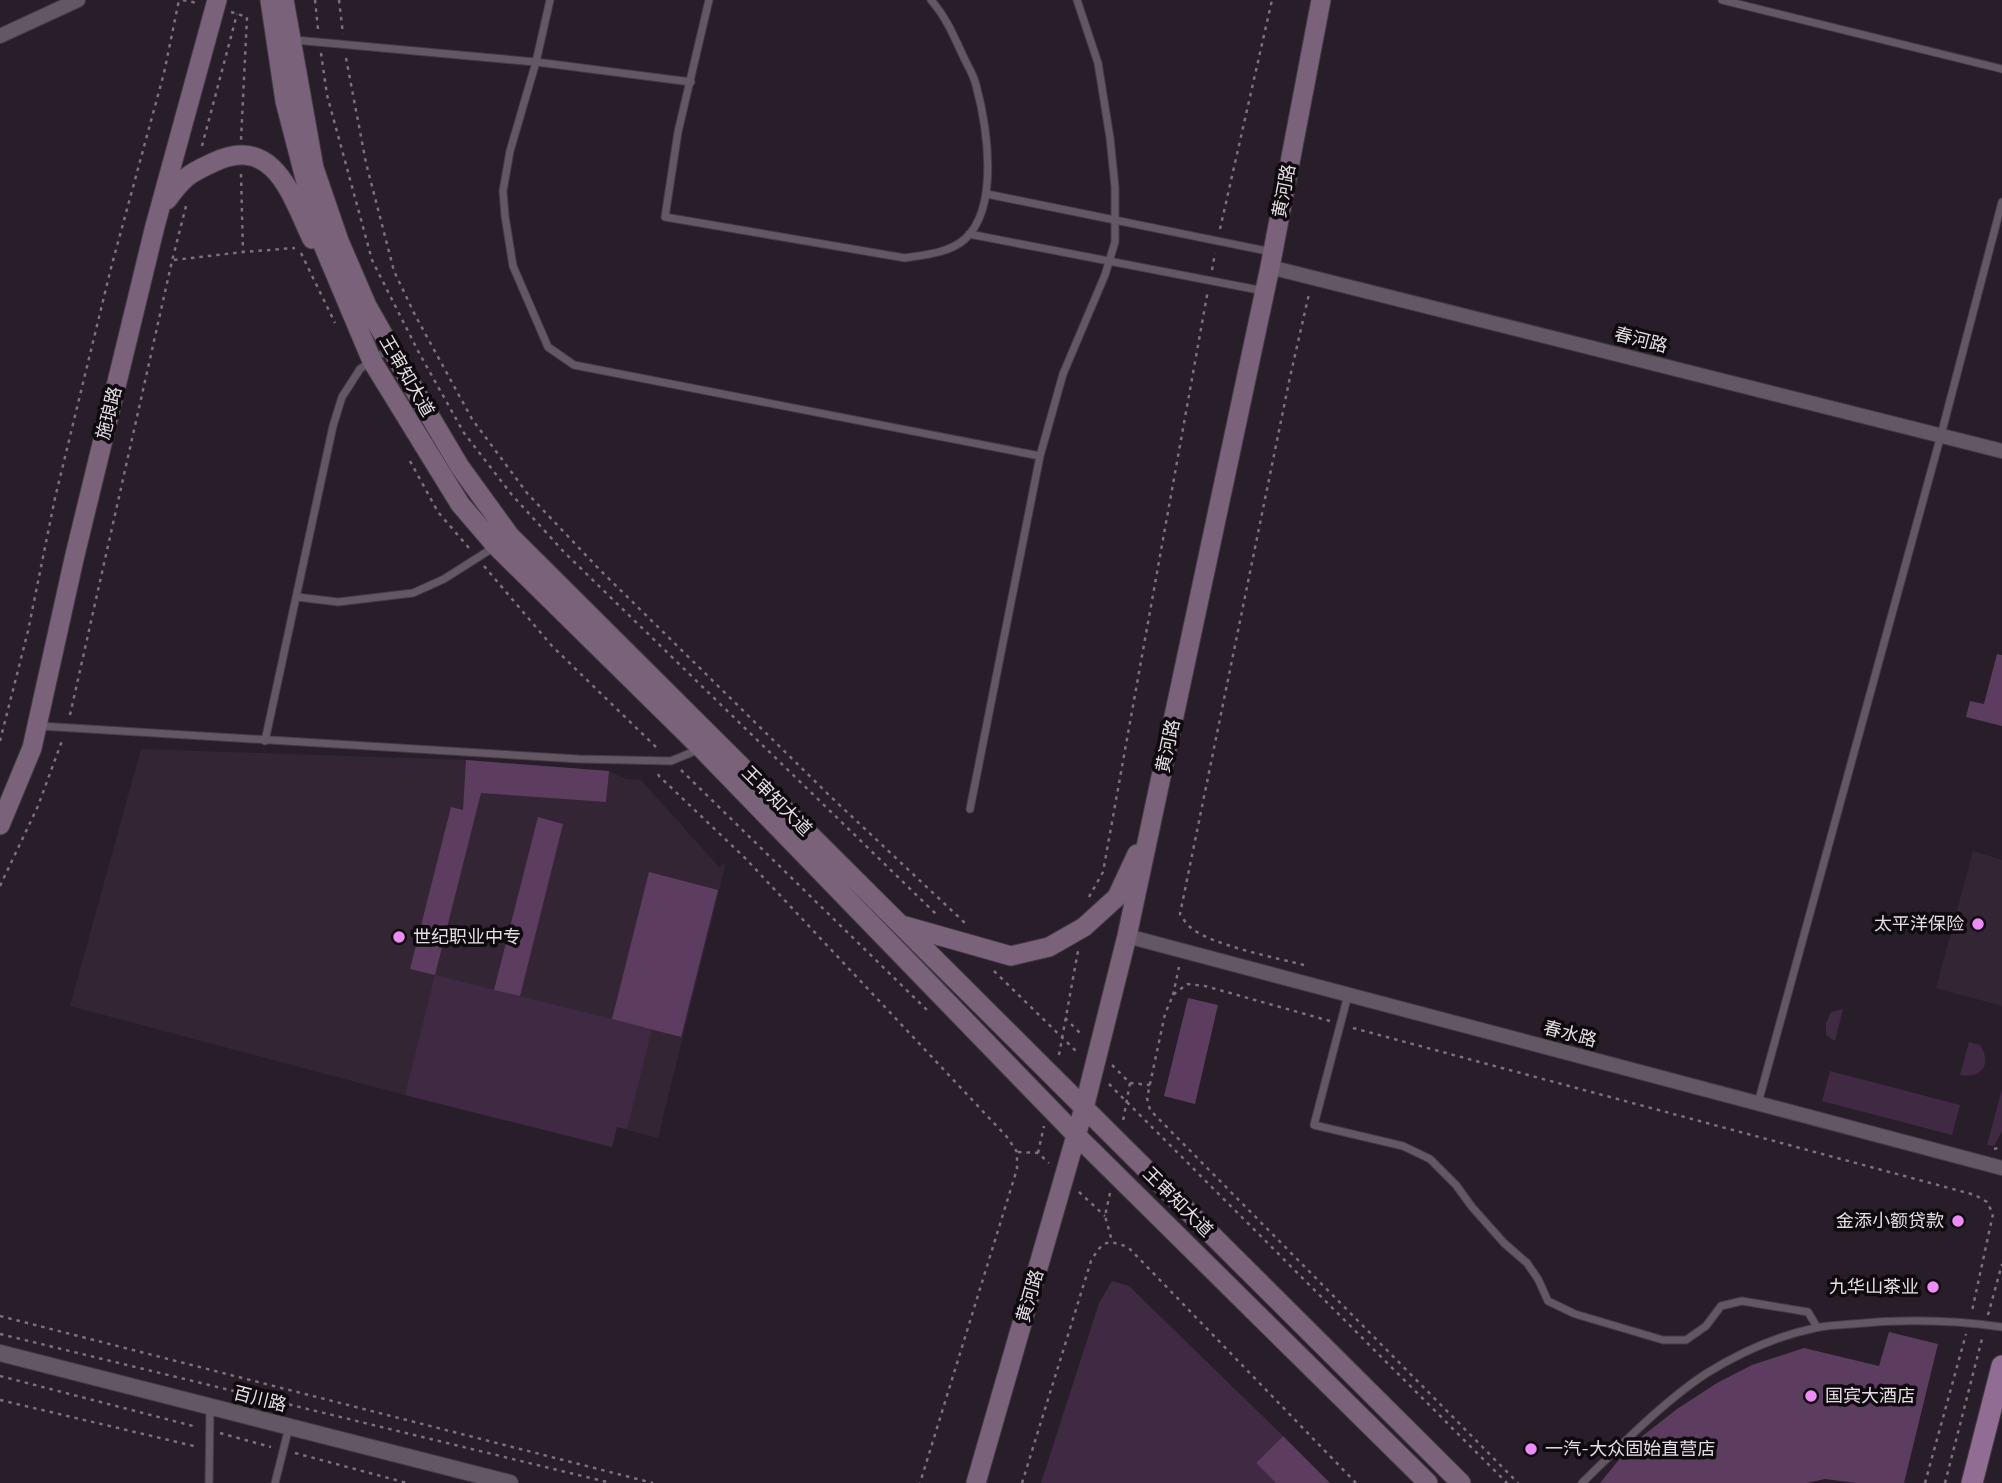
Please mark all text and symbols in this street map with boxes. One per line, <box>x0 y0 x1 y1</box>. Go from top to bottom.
street label: 黄河路 <box>1268 162 1300 220</box>
street label: 春河路 <box>1612 323 1670 357</box>
street label: 王审知大道 <box>375 332 439 420</box>
street label: 施琅路 <box>92 384 126 442</box>
street label: 黄河路 <box>1152 717 1184 775</box>
street label: 王审知大道 <box>737 761 817 841</box>
place label: 太平洋保险 <box>1874 913 1964 935</box>
marker: 太平洋保险 <box>1970 916 1986 932</box>
place label: 世纪职业中专 <box>413 926 521 948</box>
marker: 世纪职业中专 <box>391 929 407 945</box>
street label: 春水路 <box>1541 1016 1599 1052</box>
street label: 王审知大道 <box>1138 1162 1218 1242</box>
place label: 金添小额贷款 <box>1836 1210 1944 1232</box>
marker: 金添小额贷款 <box>1950 1213 1966 1229</box>
street label: 黄河路 <box>1012 1267 1048 1325</box>
place label: 九华山茶业 <box>1829 1276 1919 1298</box>
marker: 九华山茶业 <box>1925 1279 1941 1295</box>
street label: 百川路 <box>231 1382 289 1416</box>
place label: 国宾大酒店 <box>1825 1385 1915 1407</box>
marker: 国宾大酒店 <box>1803 1388 1819 1404</box>
place label: 一汽-大众固始直营店 <box>1545 1438 1715 1460</box>
marker: 一汽-大众固始直营店 <box>1523 1441 1539 1457</box>

